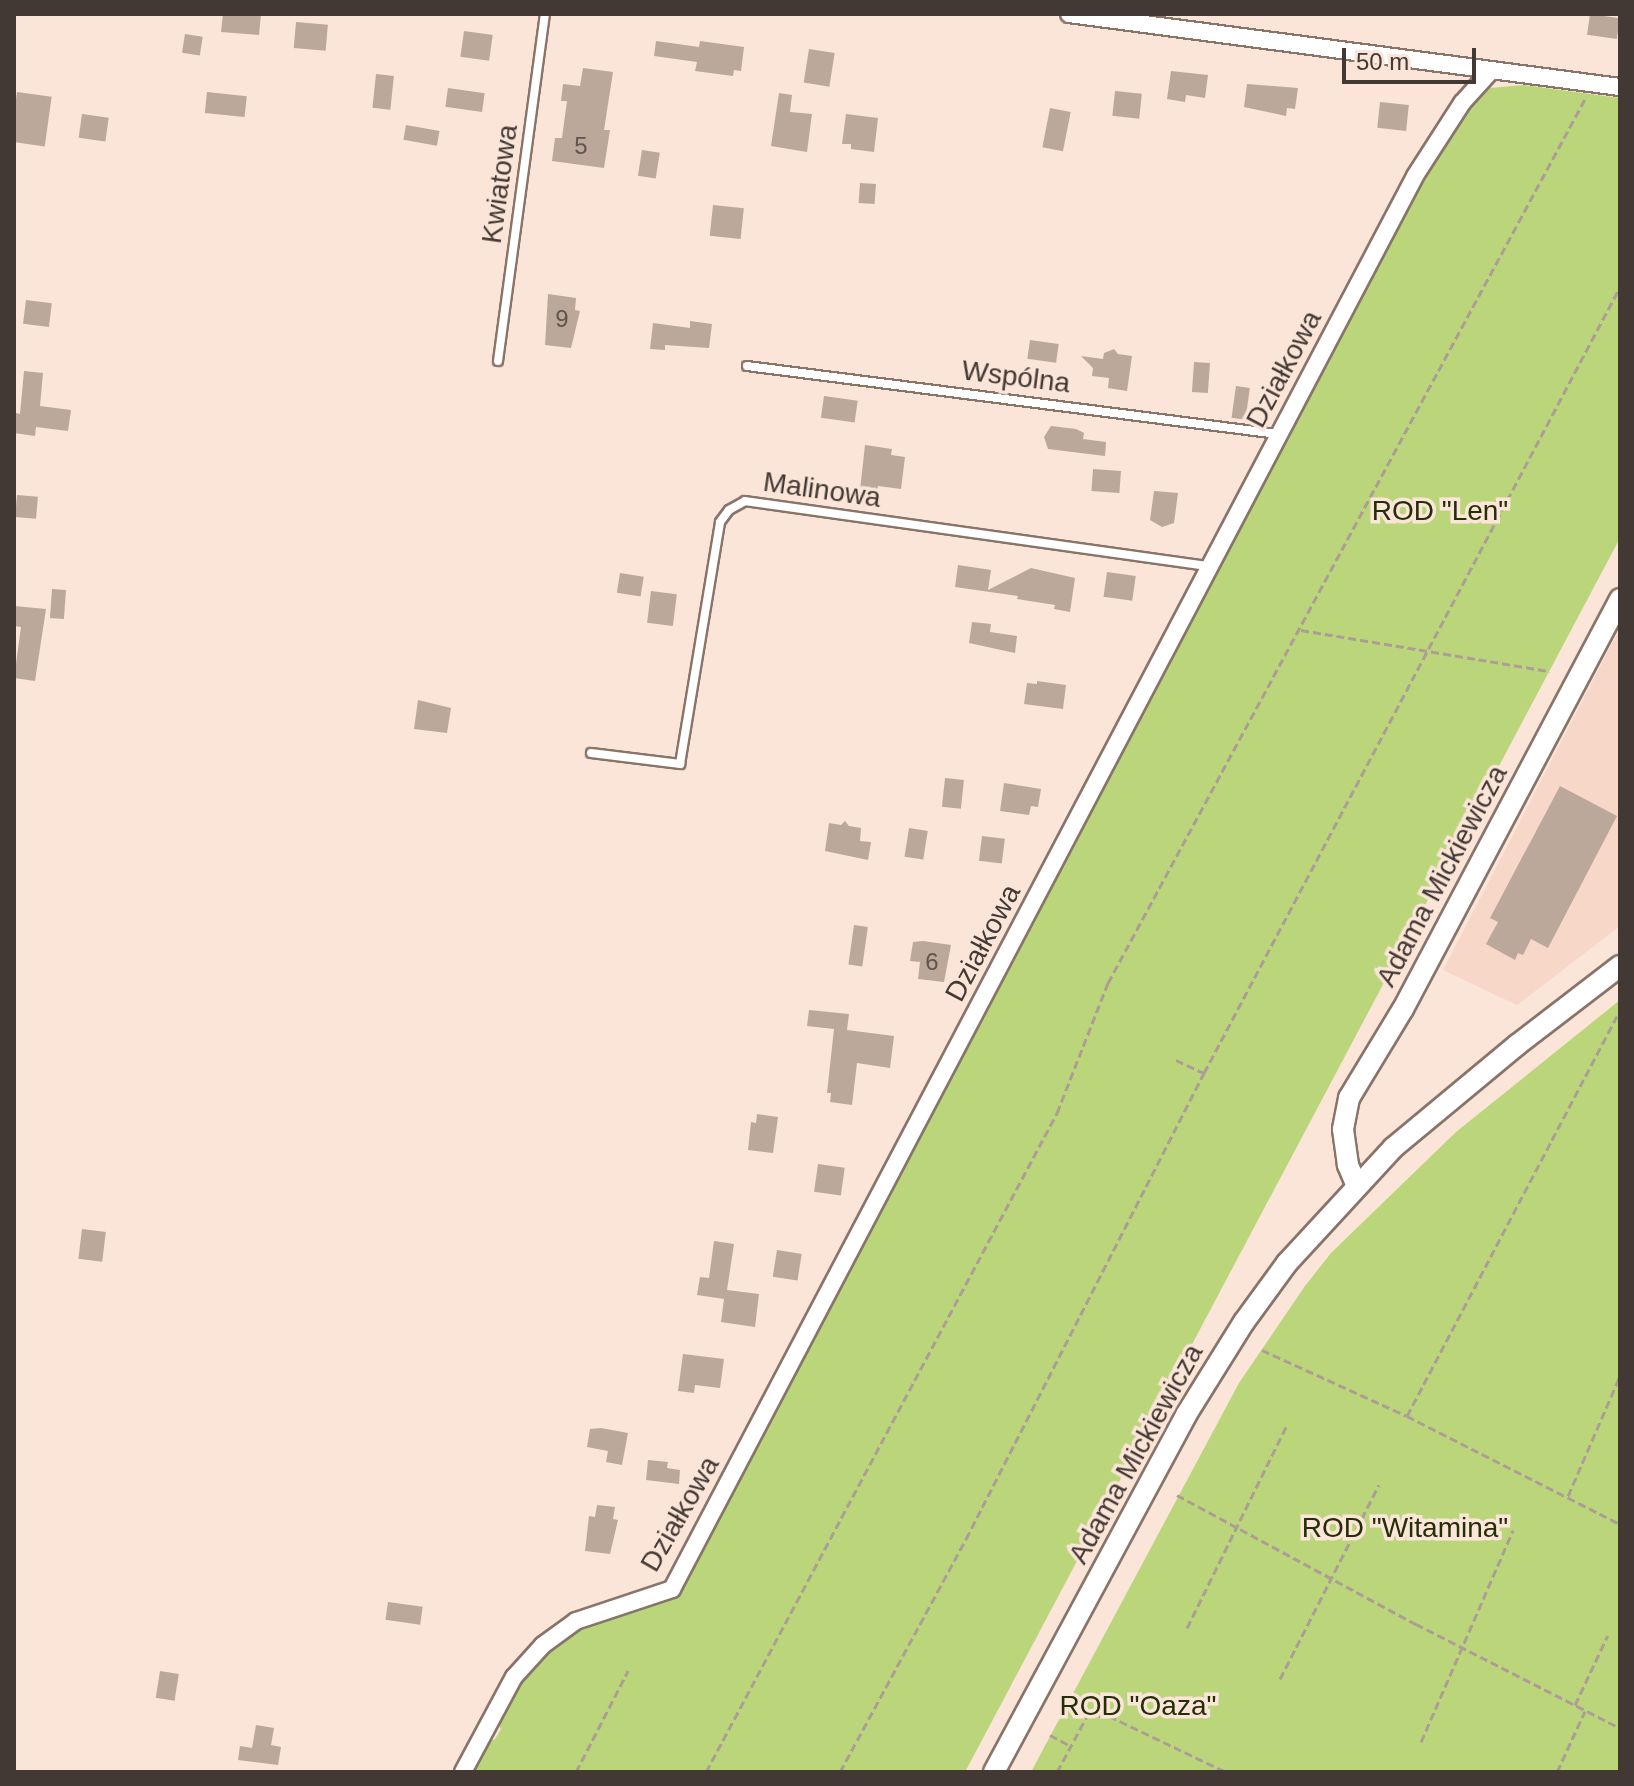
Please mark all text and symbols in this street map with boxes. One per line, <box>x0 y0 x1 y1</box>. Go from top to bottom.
scale bar <box>1346 32 1480 82</box>
text: 50 m <box>1356 48 1409 75</box>
street label: Kwiatowa <box>475 122 525 246</box>
house number: 5 <box>574 132 588 160</box>
house number: 9 <box>555 305 569 333</box>
street label: Działkowa <box>1239 305 1329 433</box>
street label: Wspólna <box>960 354 1072 400</box>
street label: Malinowa <box>761 465 883 515</box>
park label: ROD "Len" <box>1372 494 1508 528</box>
street label: Adama Mickiewicza <box>1369 760 1515 992</box>
street label: Działkowa <box>938 879 1028 1007</box>
house number: 6 <box>925 948 939 976</box>
street label: Adama Mickiewicza <box>1062 1338 1210 1570</box>
street label: Działkowa <box>634 1450 726 1578</box>
park label: ROD "Witamina" <box>1302 1511 1508 1545</box>
park label: ROD "Oaza" <box>1060 1689 1216 1723</box>

